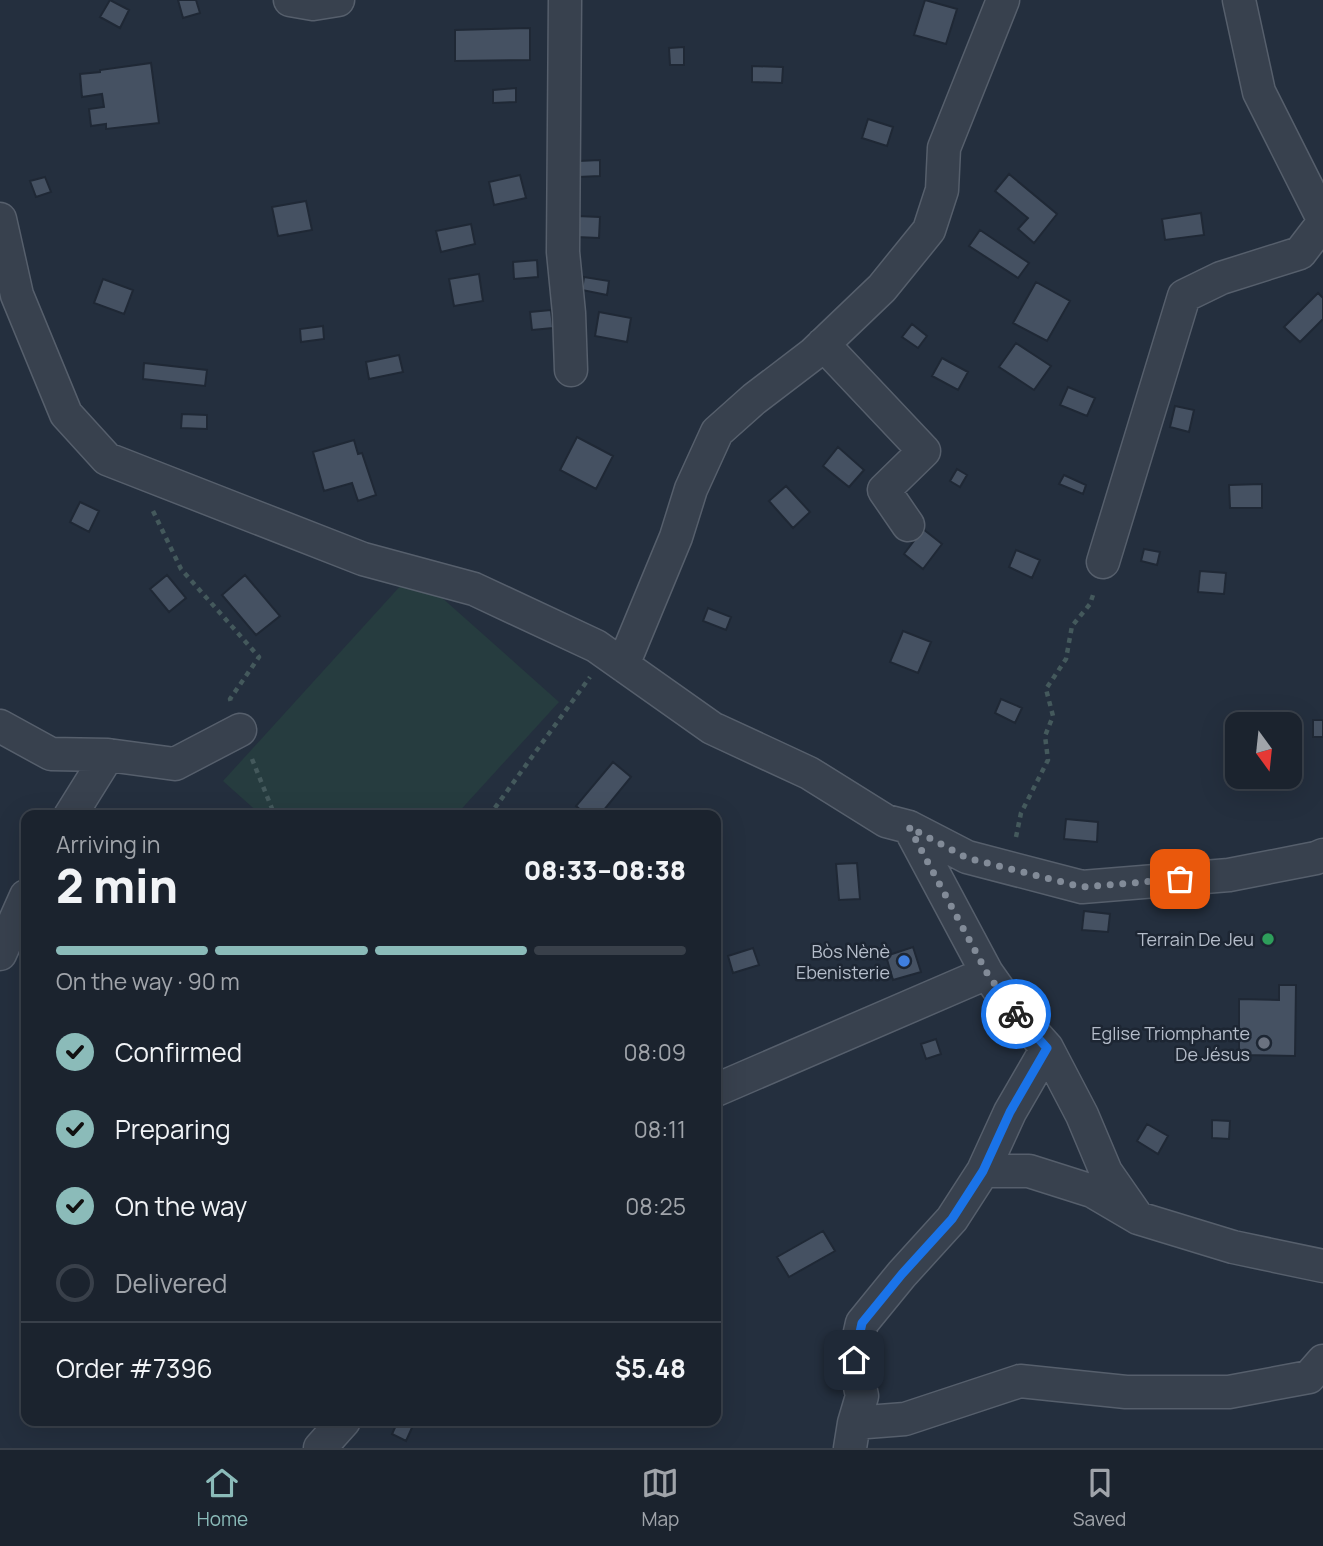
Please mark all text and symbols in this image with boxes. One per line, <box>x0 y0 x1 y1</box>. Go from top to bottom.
north arrow <box>1225 712 1302 789</box>
map controls <box>1225 712 1302 789</box>
text: Arriving in <box>56 828 161 860</box>
pin <box>1150 849 1210 909</box>
text: 08:33–08:38 <box>524 852 686 888</box>
text: 2 min <box>56 854 178 917</box>
icon: bag <box>1161 860 1199 898</box>
place label: Terrain De Jeu <box>1137 927 1254 951</box>
marker: Terrain De Jeu <box>1260 931 1276 947</box>
place label: Bòs Nènè Ebenisterie <box>796 939 890 984</box>
marker: Bòs Nènè Ebenisterie <box>896 953 912 969</box>
text: On the way · 90 m <box>56 965 240 997</box>
courier <box>981 979 1051 1049</box>
icon: bike <box>997 995 1035 1033</box>
place label: Eglise Triomphante De Jésus <box>1091 1021 1250 1066</box>
icon: check <box>56 1033 94 1071</box>
text: Confirmed <box>115 1034 242 1070</box>
marker: Eglise Triomphante De Jésus <box>1256 1035 1272 1051</box>
text: 08:09 <box>623 1036 686 1068</box>
icon: check <box>56 1110 94 1148</box>
text: Preparing <box>115 1111 231 1147</box>
text: 08:11 <box>634 1113 686 1145</box>
icon: check <box>56 1187 94 1225</box>
text: On the way <box>115 1188 247 1224</box>
text: 08:25 <box>625 1190 686 1222</box>
text: Delivered <box>115 1265 227 1301</box>
pin <box>824 1330 884 1390</box>
icon: home <box>835 1341 873 1379</box>
text: Order #7396 <box>56 1350 213 1386</box>
text: $5.48 <box>615 1350 686 1386</box>
tab: Home <box>197 1464 248 1532</box>
tab: Map <box>641 1464 679 1532</box>
tab: Saved <box>1073 1464 1126 1532</box>

